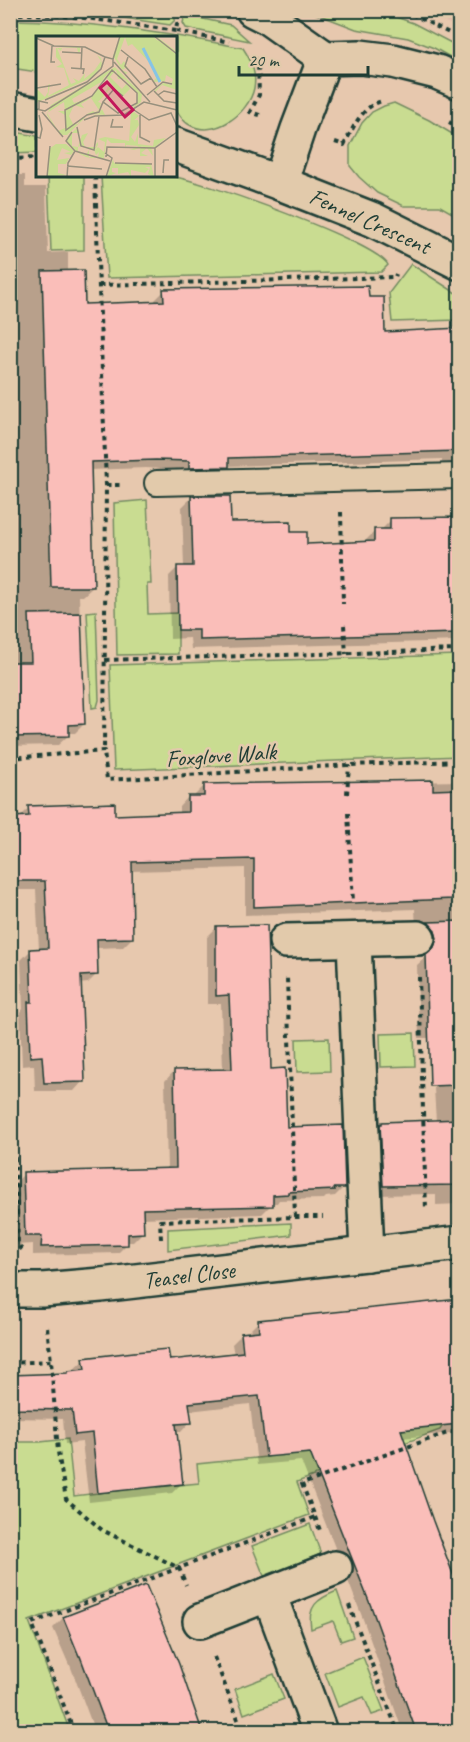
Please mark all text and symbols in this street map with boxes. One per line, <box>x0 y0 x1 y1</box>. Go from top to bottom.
inset map <box>36 36 177 177</box>
scale bar <box>239 39 368 77</box>
text: 20 m <box>248 49 281 71</box>
street label: Fennel Crescent <box>305 181 437 262</box>
street label: Foxglove Walk <box>165 736 279 774</box>
street label: Teasel Close <box>142 1254 239 1295</box>

